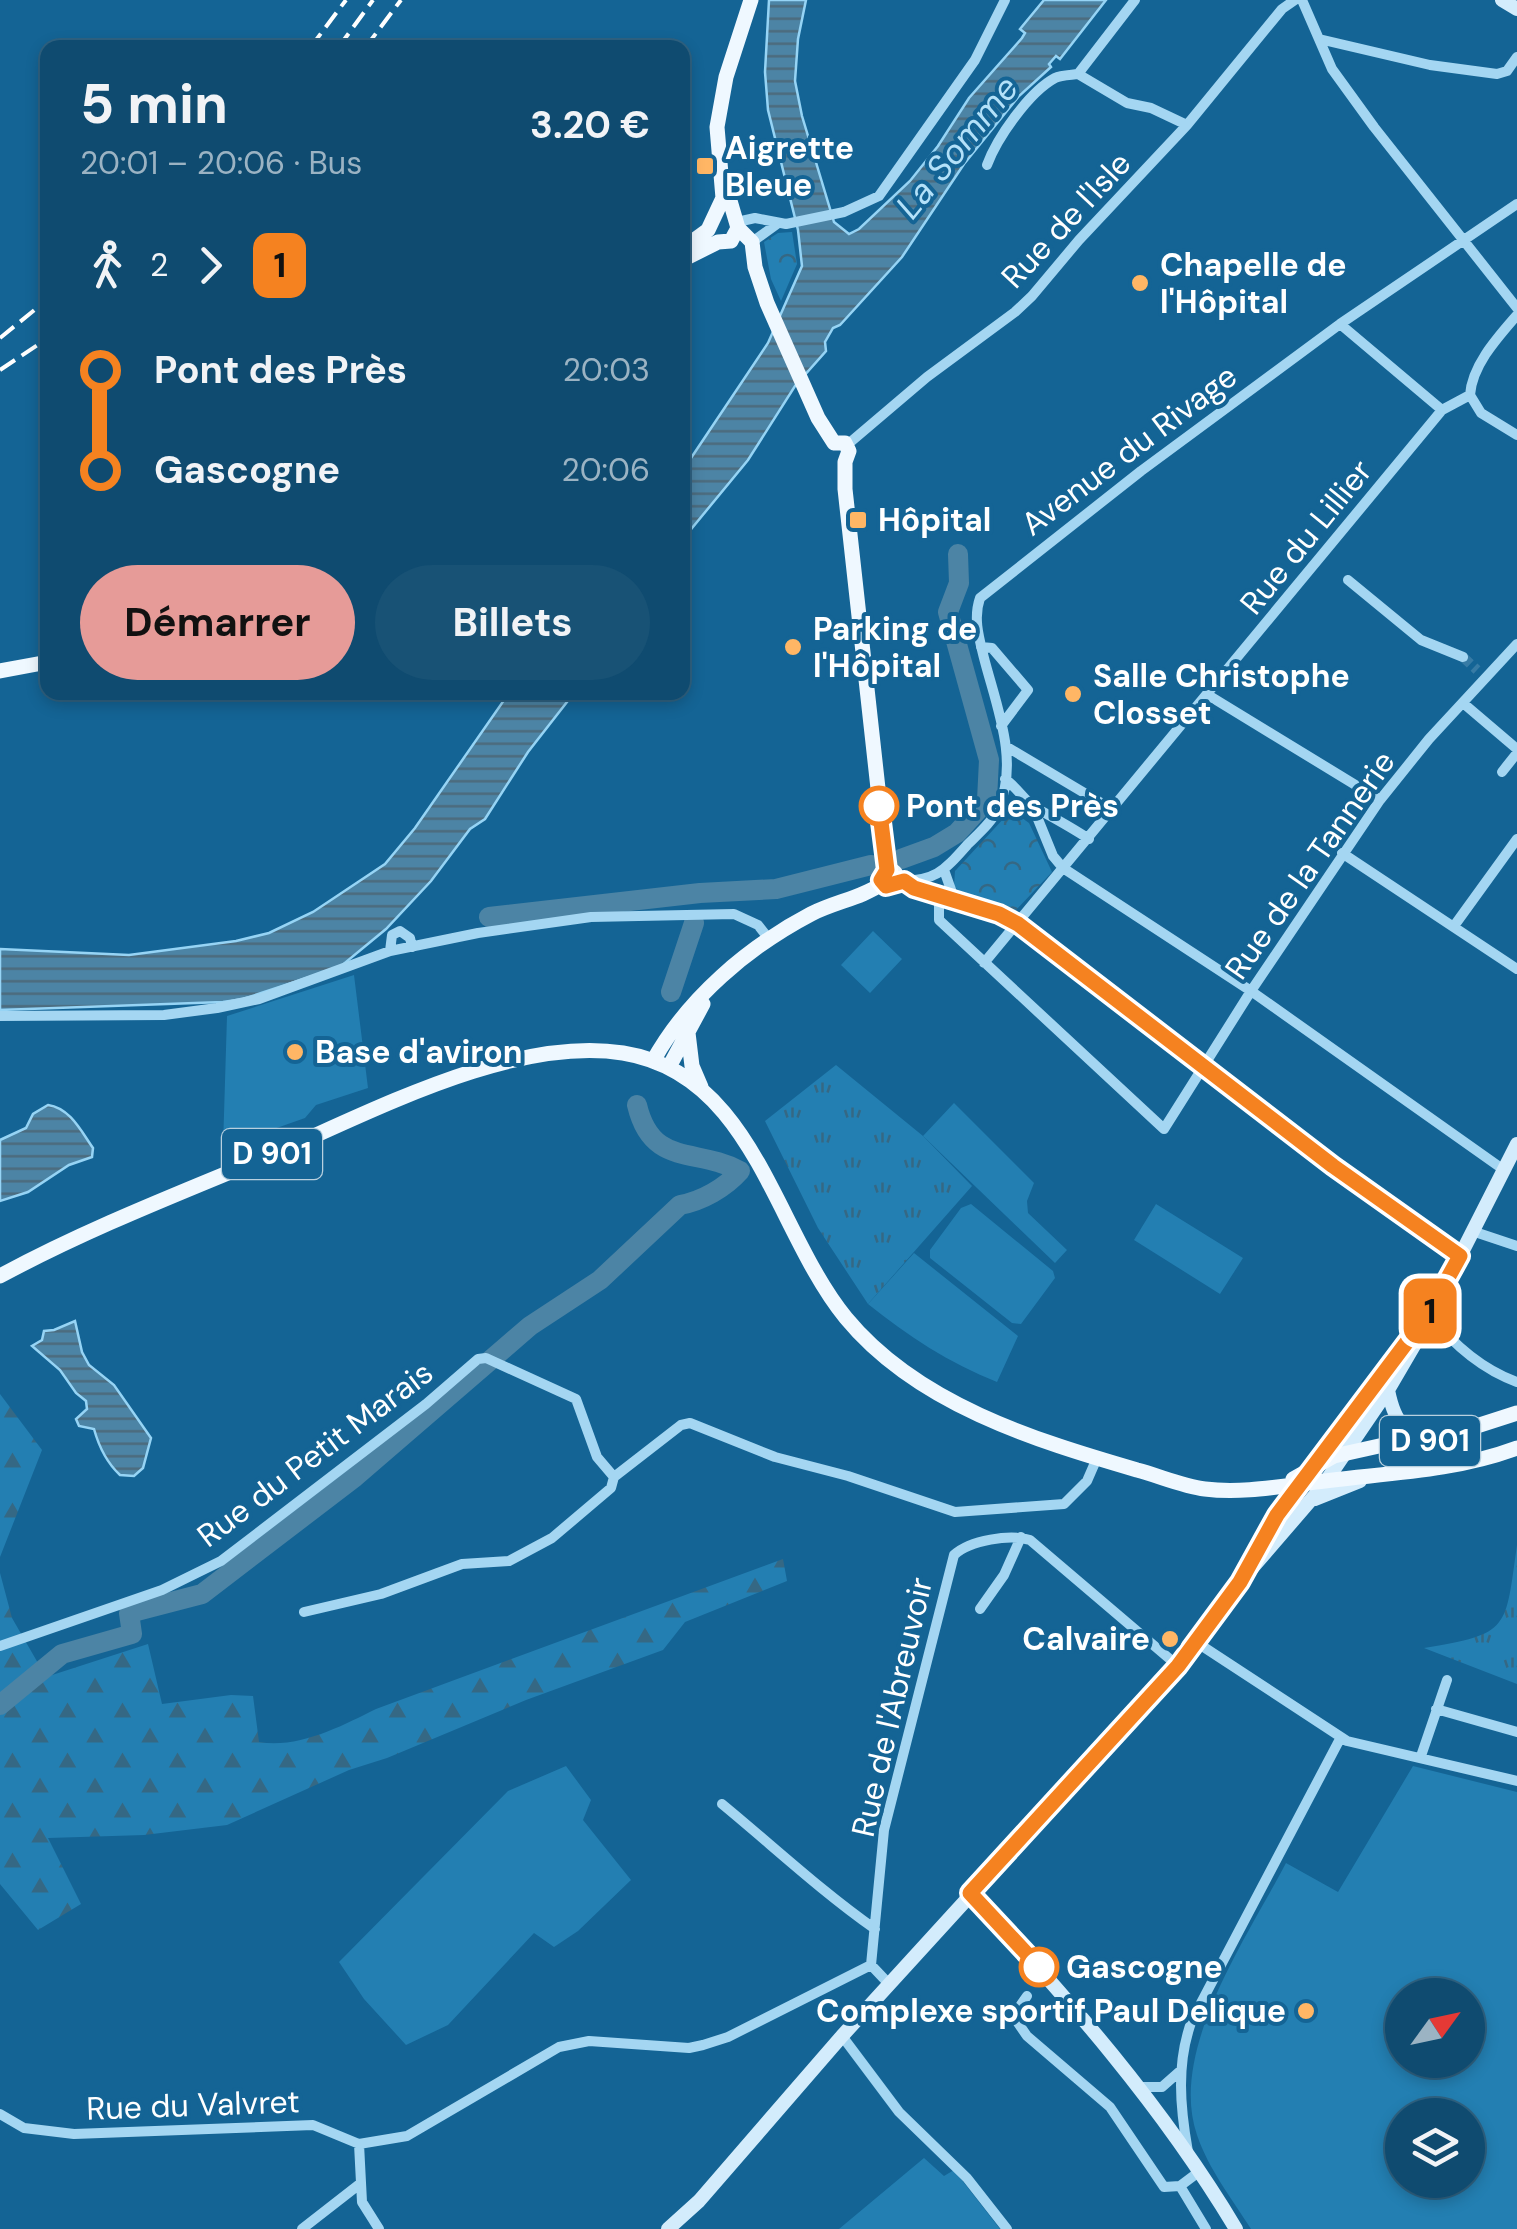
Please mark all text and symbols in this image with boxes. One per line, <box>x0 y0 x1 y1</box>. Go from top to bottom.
water label: La Somme <box>885 66 1029 228</box>
text: 5 min <box>80 68 228 140</box>
text: 3.20 € <box>530 100 650 150</box>
place label: Aigrette Bleue <box>725 127 854 206</box>
text: 20:01 – 20:06 · Bus <box>80 142 362 184</box>
street label: Rue de l'Isle <box>992 143 1140 297</box>
marker: Aigrette Bleue <box>694 155 716 177</box>
icon: walk <box>80 238 135 293</box>
icon: forward <box>183 238 238 293</box>
text: 1 <box>273 242 286 288</box>
text: 2 <box>150 244 168 286</box>
place label: Chapelle de l'Hôpital <box>1160 244 1346 323</box>
marker: Chapelle de l'Hôpital <box>1129 272 1151 294</box>
text: Pont des Près <box>154 345 407 395</box>
text: 20:03 <box>563 349 650 391</box>
street label: Avenue du Rivage <box>1013 355 1245 545</box>
text: Gascogne <box>154 445 340 495</box>
text: 20:06 <box>562 449 650 491</box>
street label: Rue du Lillier <box>1231 451 1381 623</box>
place label: Hôpital <box>878 499 991 541</box>
marker: Hôpital <box>847 509 869 531</box>
button: Démarrer <box>80 565 355 680</box>
button: Billets <box>375 565 650 680</box>
place label: Parking de l'Hôpital <box>813 608 977 687</box>
marker: Parking de l'Hôpital <box>782 636 804 658</box>
place label: Salle Christophe Closset <box>1093 655 1350 734</box>
marker: Salle Christophe Closset <box>1062 683 1084 705</box>
street label: Rue de la Tannerie <box>1216 743 1404 987</box>
place label: Pont des Près <box>906 785 1119 827</box>
marker: Pont des Près <box>860 787 898 825</box>
place label: Base d'aviron <box>315 1031 522 1073</box>
marker: Base d'aviron <box>284 1041 306 1063</box>
road number: D 901 <box>222 1129 322 1179</box>
line badge: 1 <box>1398 1278 1462 1344</box>
text: 1 <box>1424 1288 1436 1334</box>
street label: Rue du Petit Marais <box>189 1352 441 1556</box>
road number: D 901 <box>1380 1416 1480 1466</box>
street label: Rue de l'Abreuvoir <box>842 1573 942 1841</box>
place label: Calvaire <box>1022 1618 1150 1660</box>
marker: Calvaire <box>1159 1628 1181 1650</box>
place label: Gascogne <box>1066 1946 1223 1988</box>
marker: Gascogne <box>1020 1948 1058 1986</box>
north arrow <box>1385 1978 1485 2078</box>
map controls <box>1385 1978 1485 2198</box>
place label: Complexe sportif Paul Delique <box>816 1990 1286 2032</box>
marker: Complexe sportif Paul Delique <box>1295 2000 1317 2022</box>
street label: Rue du Valvret <box>86 2080 300 2130</box>
button: layers <box>1385 2098 1485 2198</box>

